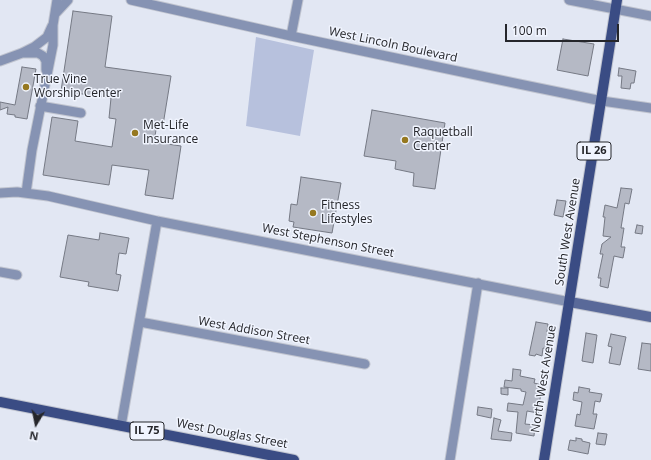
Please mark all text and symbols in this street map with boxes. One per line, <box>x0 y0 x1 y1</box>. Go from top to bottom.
scale bar <box>507 16 621 42</box>
text: 100 m <box>512 22 547 39</box>
street label: West Lincoln Boulevard <box>327 24 459 66</box>
place label: True Vine Worship Center <box>34 73 121 101</box>
marker: True Vine Worship Center <box>21 82 31 92</box>
place label: Met-Life Insurance <box>143 119 198 147</box>
place label: Raquetball Center <box>413 126 473 154</box>
marker: Met-Life Insurance <box>130 128 140 138</box>
marker: Raquetball Center <box>400 135 410 145</box>
road number: IL 26 <box>577 142 611 160</box>
street label: South West Avenue <box>552 177 584 287</box>
place label: Fitness Lifestyles <box>321 199 373 227</box>
marker: Fitness Lifestyles <box>308 208 318 218</box>
street label: West Stephenson Street <box>261 221 395 261</box>
street label: West Addison Street <box>197 314 311 348</box>
street label: North West Avenue <box>528 324 560 434</box>
north arrow <box>16 404 56 444</box>
street label: West Douglas Street <box>175 416 289 452</box>
road number: IL 75 <box>130 422 164 440</box>
text: N <box>28 428 40 444</box>

